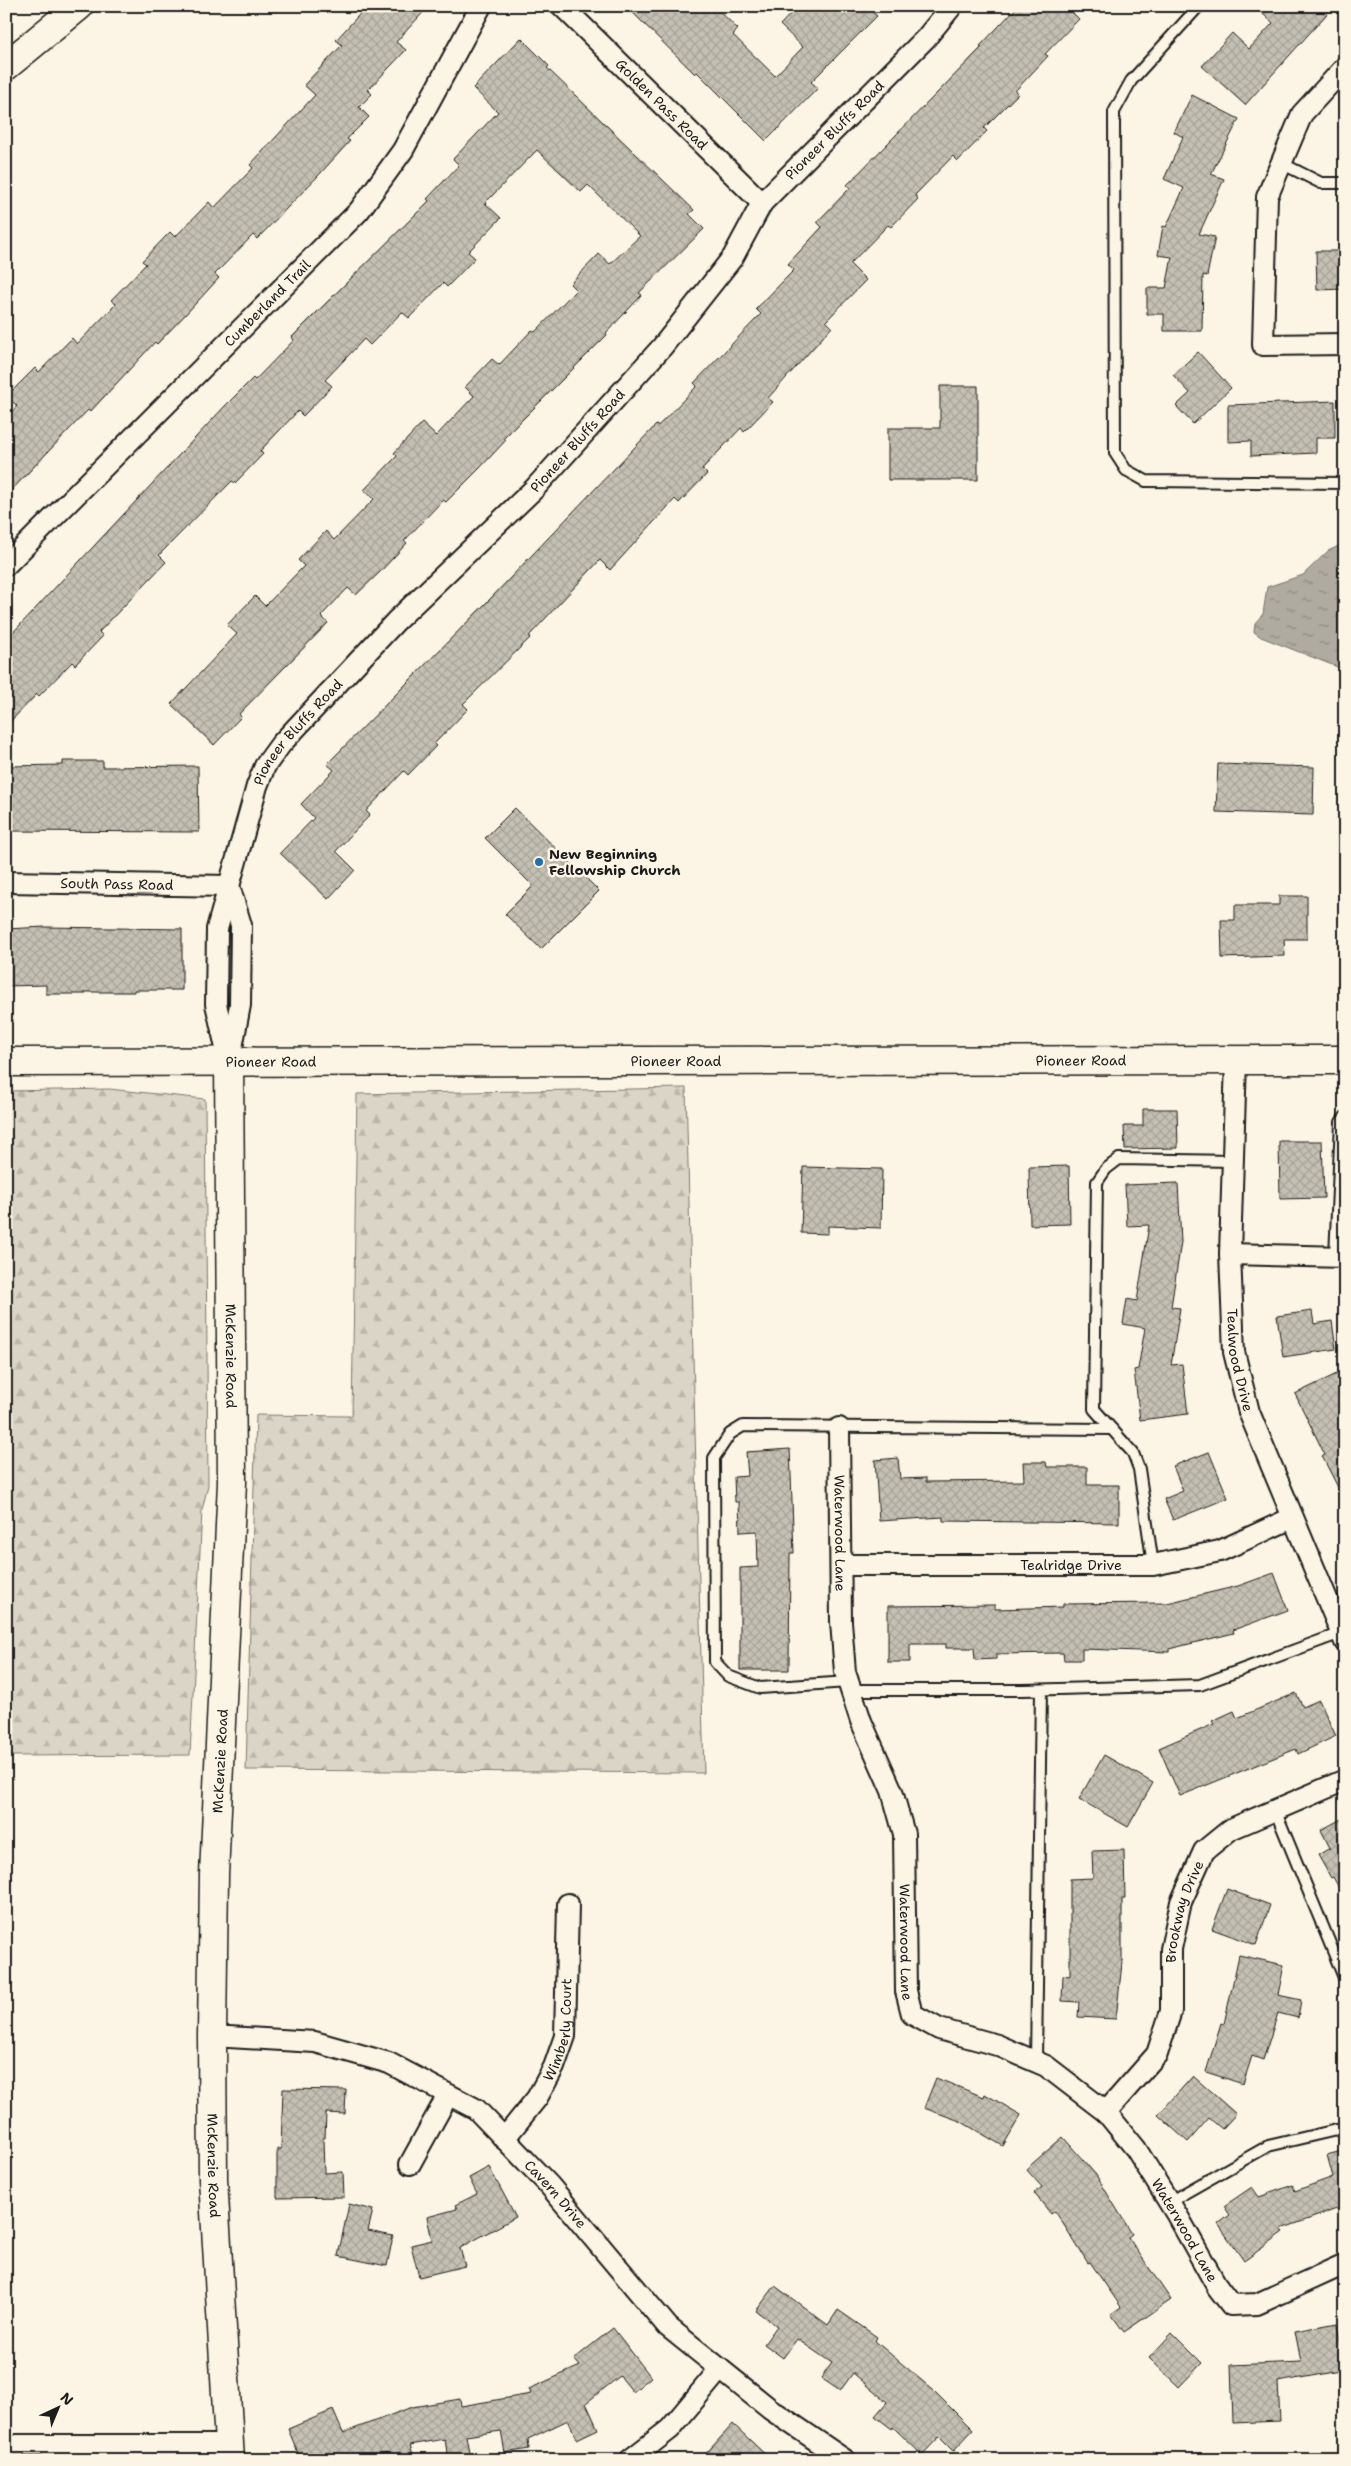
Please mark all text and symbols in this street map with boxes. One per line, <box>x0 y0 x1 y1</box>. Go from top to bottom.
street label: Golden Pass Road <box>612 55 712 154</box>
street label: Pioneer Bluffs Road <box>781 76 888 184</box>
street label: Cumberland Trail <box>220 255 315 350</box>
street label: Pioneer Bluffs Road <box>526 385 629 496</box>
street label: Pioneer Bluffs Road <box>249 675 346 788</box>
place label: New Beginning Fellowship Church <box>549 845 681 879</box>
marker: New Beginning Fellowship Church <box>533 856 545 868</box>
street label: South Pass Road <box>60 874 174 894</box>
street label: Pioneer Road <box>1036 1051 1127 1069</box>
street label: Pioneer Road <box>631 1052 722 1070</box>
street label: Pioneer Road <box>226 1053 317 1071</box>
street label: McKenzie Road <box>222 1304 240 1408</box>
street label: Tealwood Drive <box>1223 1308 1258 1413</box>
street label: Waterwood Lane <box>830 1475 850 1591</box>
street label: Tealridge Drive <box>1020 1556 1122 1574</box>
street label: McKenzie Road <box>208 1708 232 1814</box>
street label: Brookway Drive <box>1162 1857 1208 1963</box>
street label: Waterwood Lane <box>896 1884 917 2002</box>
street label: Wimberly Court <box>539 1978 575 2084</box>
street label: McKenzie Road <box>204 2113 224 2218</box>
street label: Cavern Drive <box>521 2156 591 2232</box>
street label: Waterwood Lane <box>1148 2175 1222 2285</box>
north arrow <box>32 2384 82 2434</box>
text: N <box>57 2388 77 2409</box>

